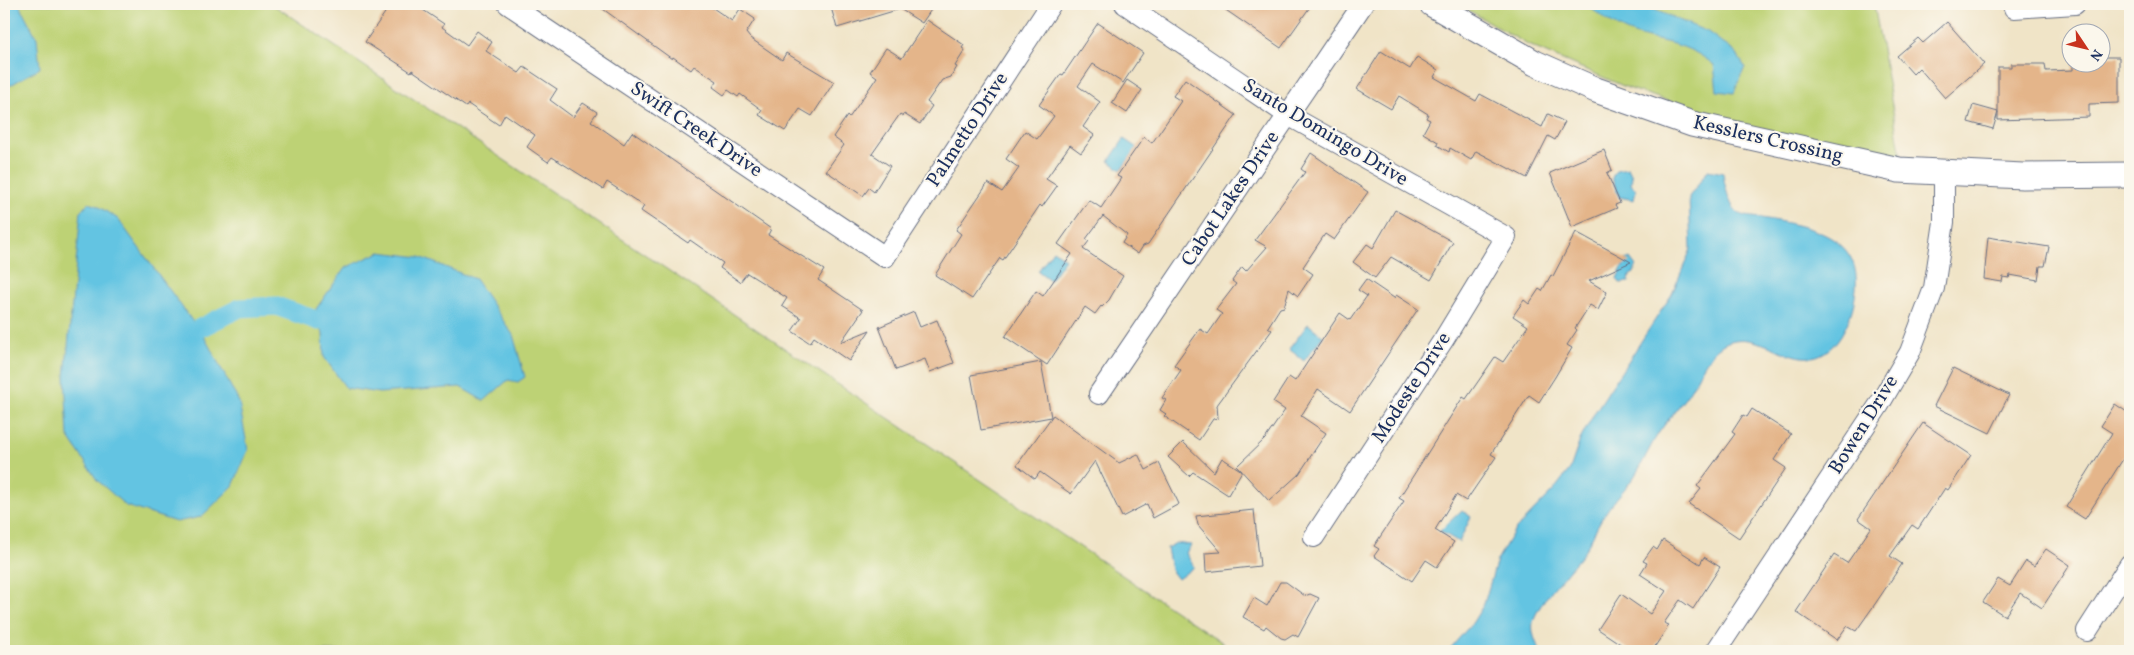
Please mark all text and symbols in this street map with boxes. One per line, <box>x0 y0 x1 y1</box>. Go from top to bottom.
north arrow <box>2062 22 2112 72</box>
text: N <box>2085 45 2106 64</box>
street label: Palmetto Drive <box>920 67 1016 193</box>
street label: Santo Domingo Drive <box>1237 72 1413 194</box>
street label: Swift Creek Drive <box>624 75 768 185</box>
street label: Kesslers Crossing <box>1690 109 1846 171</box>
street label: Cabot Lakes Drive <box>1175 126 1287 272</box>
street label: Modeste Drive <box>1366 327 1458 449</box>
street label: Bowen Drive <box>1822 370 1906 480</box>

